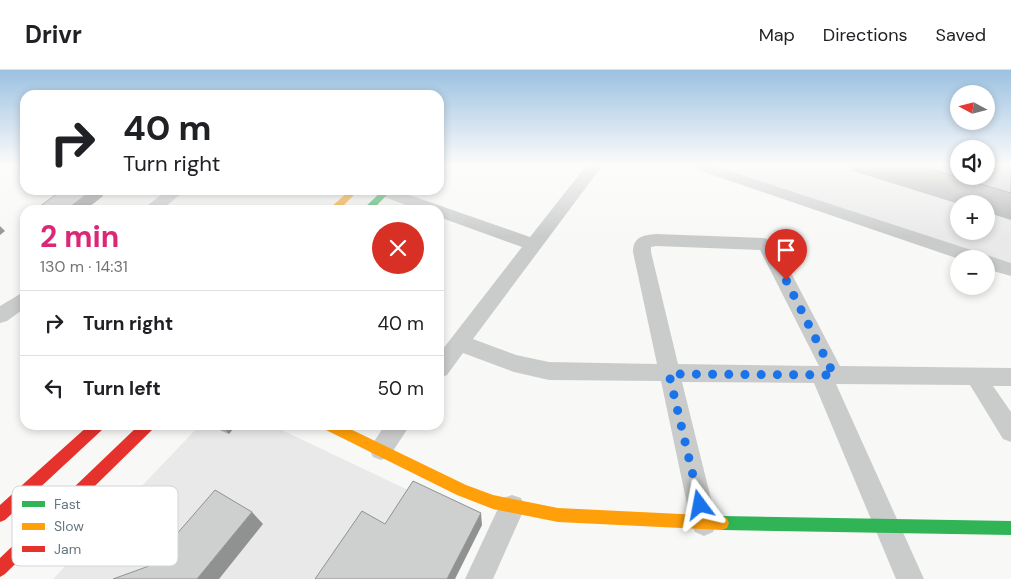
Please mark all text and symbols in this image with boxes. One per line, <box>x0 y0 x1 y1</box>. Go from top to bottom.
text: Drivr <box>25 19 82 50</box>
text: Map <box>759 23 795 47</box>
text: Directions <box>823 23 908 47</box>
text: Saved <box>936 23 986 47</box>
north arrow <box>950 85 995 130</box>
map controls <box>950 85 995 295</box>
text: 40 m <box>123 105 212 151</box>
icon: right <box>40 110 105 175</box>
button: sound <box>950 140 995 185</box>
text: Turn right <box>123 149 220 178</box>
button: + <box>950 195 995 240</box>
text: 2 min <box>40 217 119 256</box>
button: close <box>372 222 424 274</box>
pin <box>765 229 807 280</box>
icon: arrive <box>772 236 800 264</box>
button: − <box>950 250 995 295</box>
text: 130 m · 14:31 <box>40 256 128 277</box>
icon: right <box>40 309 68 337</box>
text: Turn right <box>83 311 173 336</box>
text: 40 m <box>377 311 424 336</box>
icon: left <box>40 374 68 402</box>
text: Turn left <box>83 376 161 401</box>
text: 50 m <box>377 376 424 401</box>
position arrow <box>673 478 725 530</box>
legend <box>12 486 178 566</box>
text: Fast <box>54 495 81 513</box>
text: Slow <box>54 517 84 535</box>
text: Jam <box>54 540 81 558</box>

